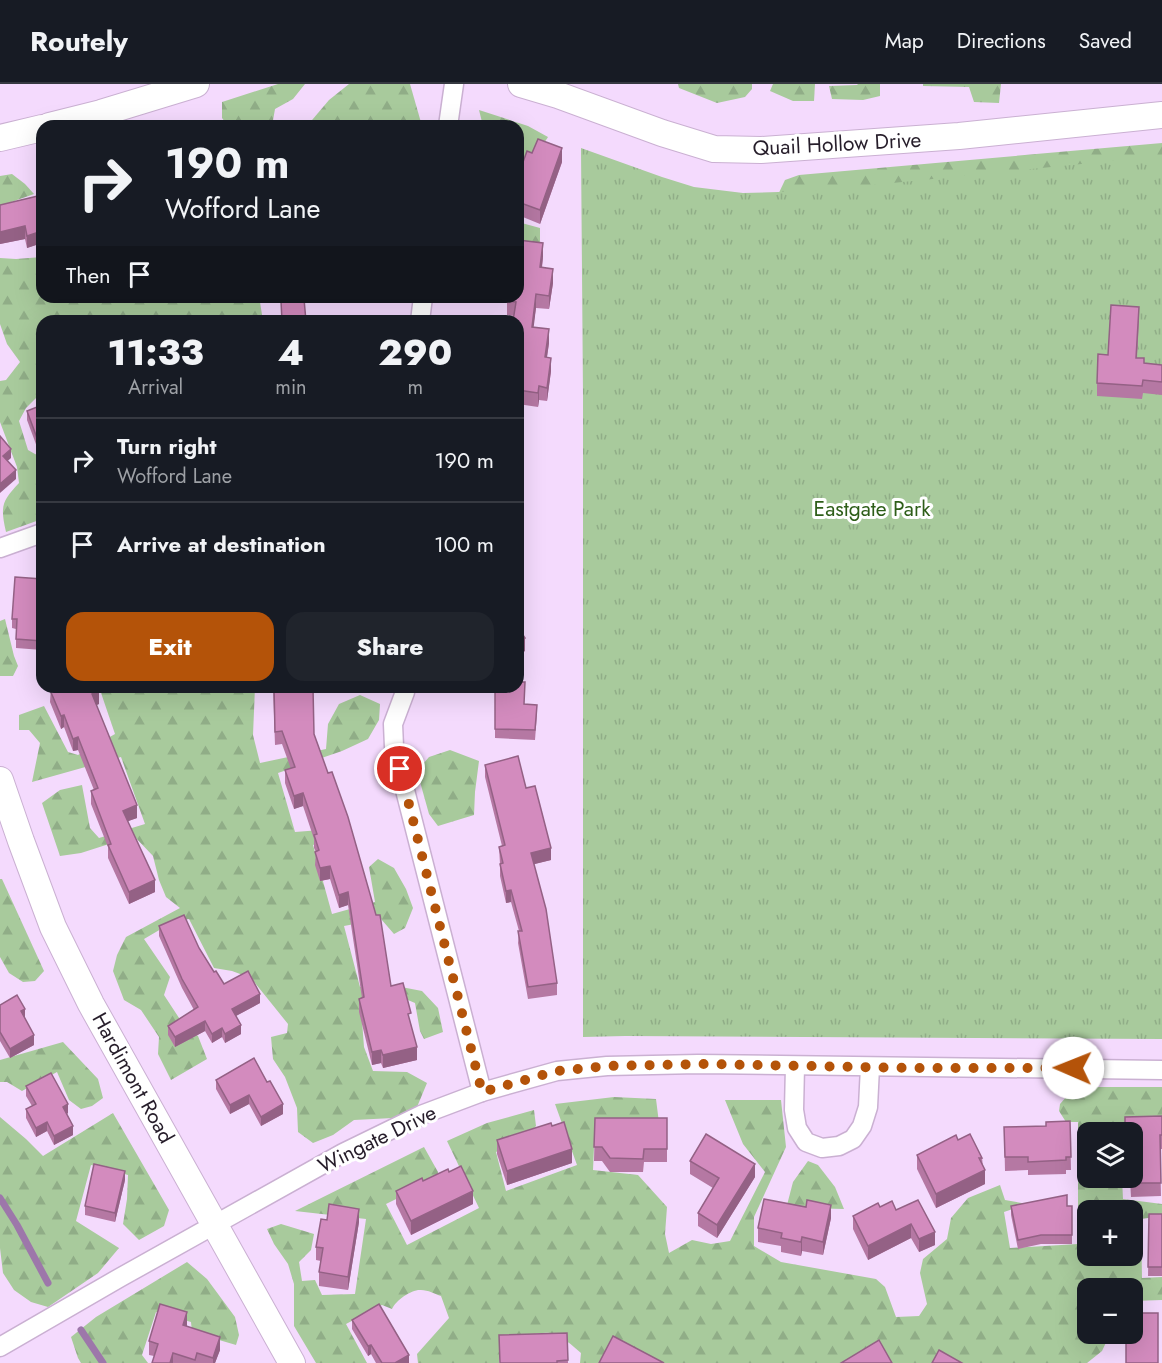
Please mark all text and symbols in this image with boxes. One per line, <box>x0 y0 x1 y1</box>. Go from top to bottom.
text: Routely <box>30 21 128 62</box>
text: Map <box>885 26 924 56</box>
text: Directions <box>957 26 1046 56</box>
text: Saved <box>1079 26 1132 56</box>
street label: Quail Hollow Drive <box>752 125 922 163</box>
text: 190 m <box>165 133 289 194</box>
icon: right <box>66 144 144 222</box>
text: Wofford Lane <box>165 189 320 228</box>
icon: arrive <box>123 258 156 291</box>
text: Then <box>66 259 111 291</box>
text: 11:33 <box>108 326 204 378</box>
text: 4 <box>278 326 304 378</box>
text: 290 <box>378 326 452 378</box>
text: Arrival <box>128 373 183 402</box>
text: min <box>275 373 307 402</box>
text: m <box>407 373 423 402</box>
text: Turn right <box>117 430 217 462</box>
icon: right <box>66 444 99 477</box>
text: 190 m <box>434 444 494 476</box>
text: Wofford Lane <box>117 462 232 491</box>
park label: Eastgate Park <box>814 494 931 524</box>
icon: arrive <box>66 528 99 561</box>
text: Arrive at destination <box>117 528 326 560</box>
text: 100 m <box>434 528 494 560</box>
button: Exit <box>66 612 274 681</box>
button: Share <box>286 612 494 681</box>
pin <box>374 743 425 794</box>
icon: arrive <box>383 752 416 785</box>
street label: Hardimont Road <box>85 1007 181 1149</box>
position arrow <box>1041 1036 1105 1100</box>
street label: Wingate Drive <box>313 1097 441 1181</box>
map controls <box>1077 1122 1143 1344</box>
button: layers <box>1077 1122 1143 1188</box>
button: + <box>1077 1200 1143 1266</box>
button: − <box>1077 1278 1143 1344</box>

